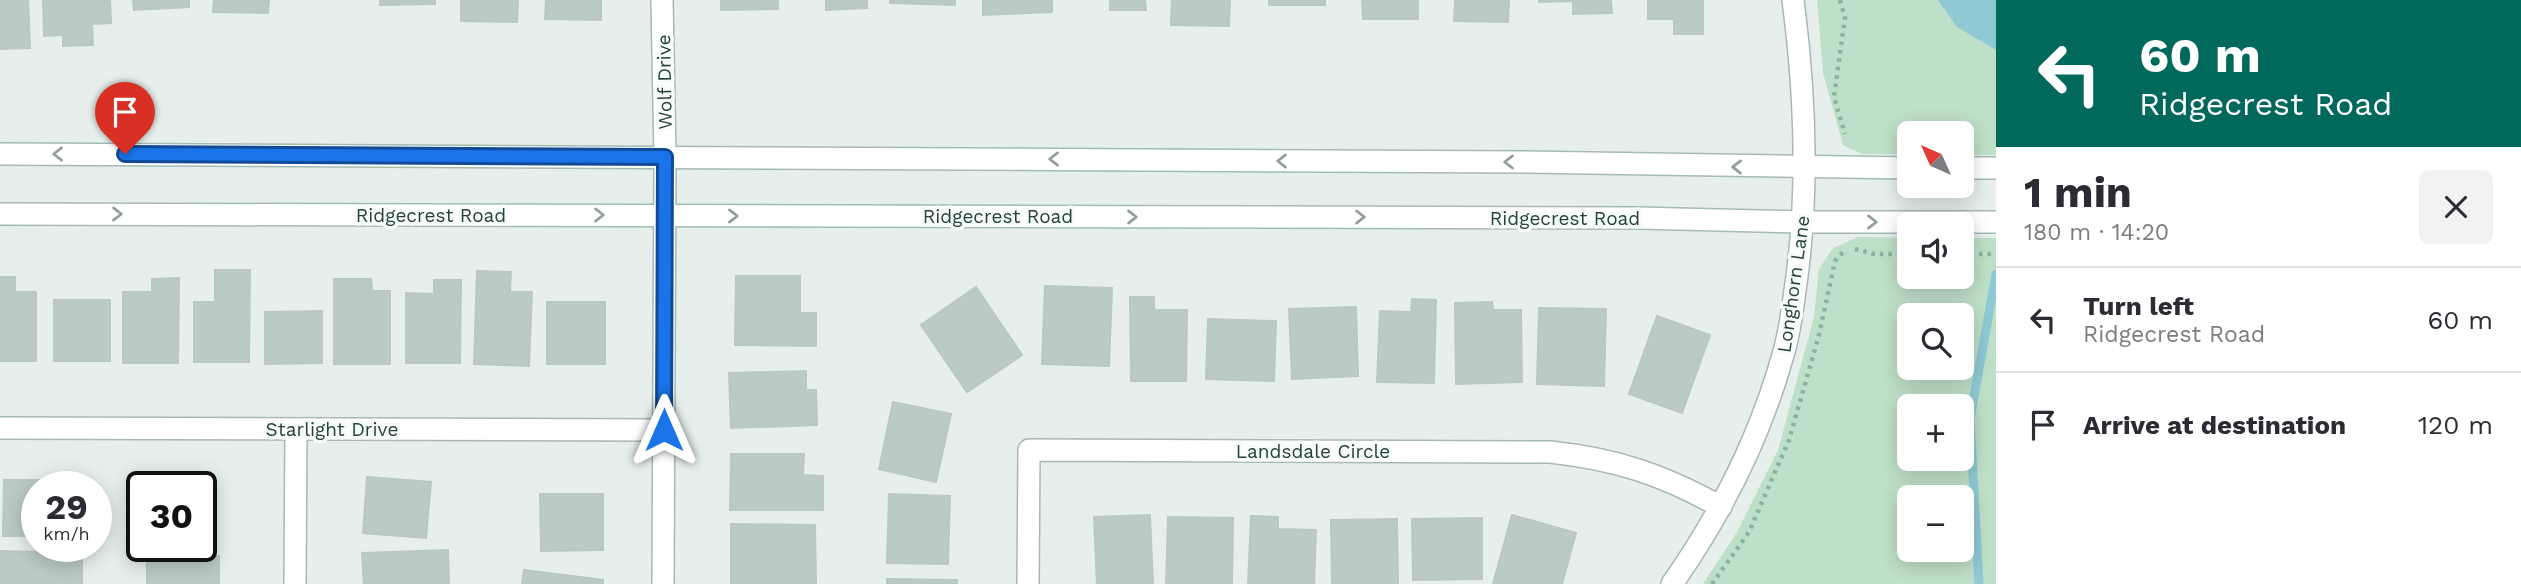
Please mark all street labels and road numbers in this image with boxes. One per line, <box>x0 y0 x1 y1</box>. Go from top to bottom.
street label: Wolf Drive <box>652 34 677 130</box>
street label: Ridgecrest Road <box>356 204 506 227</box>
street label: Ridgecrest Road <box>923 205 1073 228</box>
street label: Ridgecrest Road <box>1490 207 1640 230</box>
street label: Longhorn Lane <box>1772 214 1815 354</box>
street label: Starlight Drive <box>266 418 398 441</box>
street label: Landsdale Circle <box>1236 440 1390 463</box>

